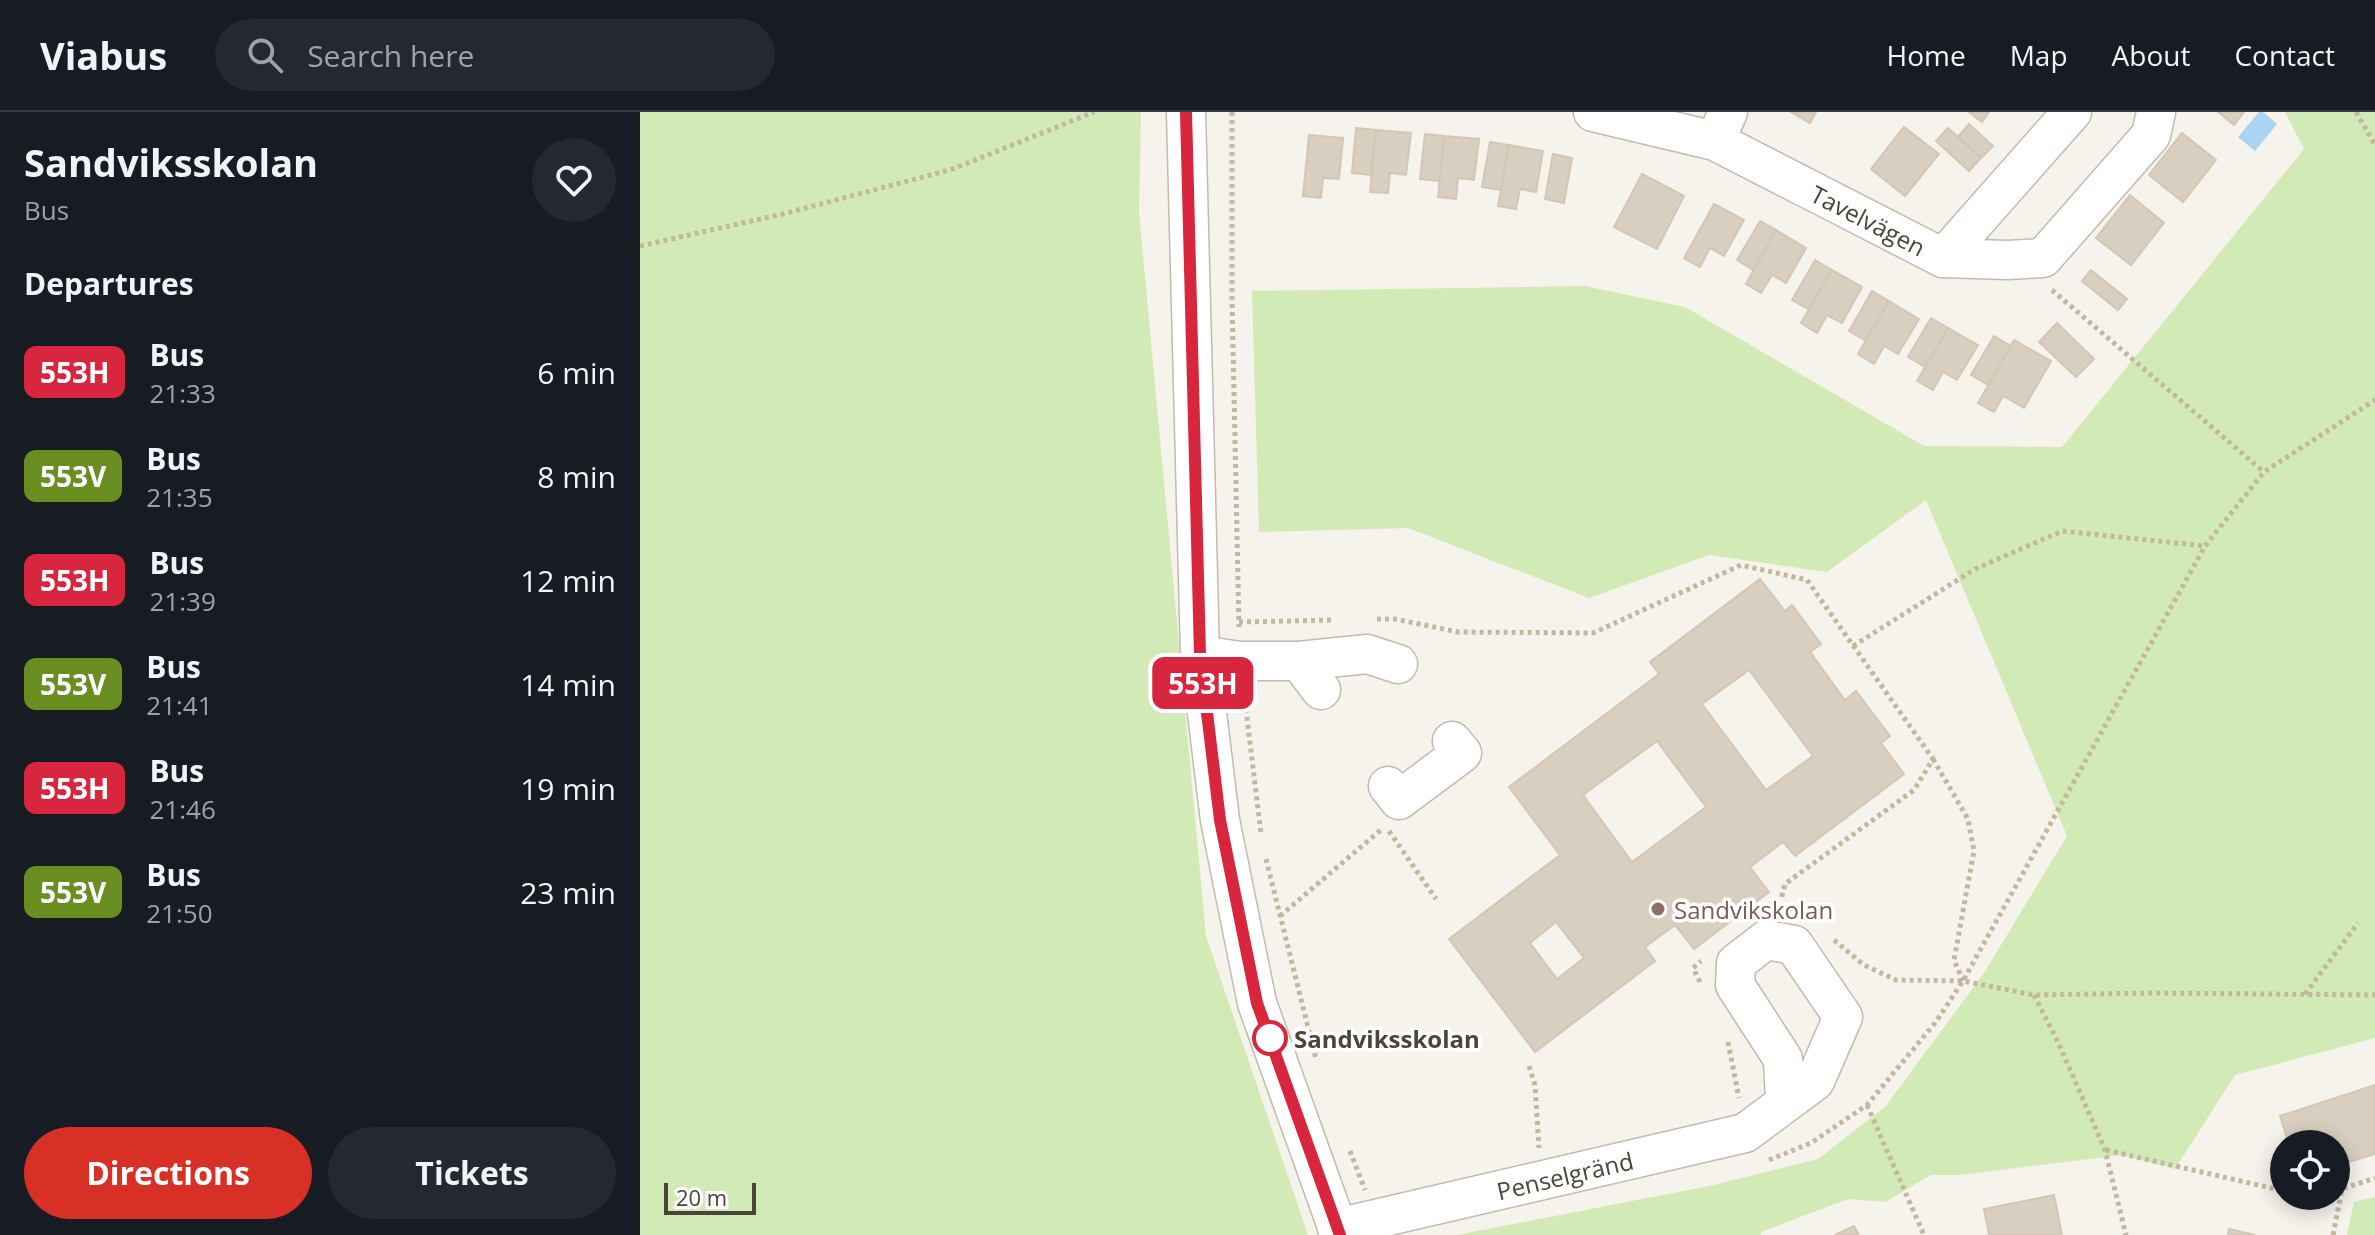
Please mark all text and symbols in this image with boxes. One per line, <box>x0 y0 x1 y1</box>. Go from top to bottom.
search box <box>215 19 775 91</box>
text: Viabus <box>40 29 167 81</box>
icon: search <box>243 33 287 77</box>
text: Search here <box>307 35 474 76</box>
text: Home <box>1887 36 1966 74</box>
text: Map <box>2010 36 2068 74</box>
text: About <box>2112 36 2190 74</box>
text: Contact <box>2234 36 2335 74</box>
text: Sandviksskolan <box>24 136 318 188</box>
button: heart <box>532 138 616 222</box>
street label: Tavelvägen <box>1806 177 1932 263</box>
text: Bus <box>24 192 69 228</box>
text: Departures <box>24 263 194 304</box>
text: Bus <box>149 334 204 375</box>
text: 6 min <box>537 352 616 393</box>
text: 553H <box>40 353 109 391</box>
text: 21:33 <box>149 375 216 411</box>
text: Bus <box>146 438 201 479</box>
text: 8 min <box>537 456 616 497</box>
text: 553V <box>40 457 106 495</box>
text: 21:35 <box>146 479 213 515</box>
text: Bus <box>149 542 204 583</box>
text: 12 min <box>520 560 616 601</box>
text: 553H <box>40 561 109 599</box>
text: 21:39 <box>149 583 216 619</box>
text: Bus <box>146 646 201 687</box>
line badge: 553H <box>1147 657 1259 709</box>
text: 14 min <box>520 664 616 705</box>
text: 553H <box>1168 664 1238 702</box>
text: 553V <box>40 665 106 703</box>
text: 21:41 <box>146 687 213 723</box>
text: Bus <box>149 750 204 791</box>
text: 19 min <box>520 768 616 809</box>
text: 553H <box>40 769 109 807</box>
text: 21:46 <box>149 791 216 827</box>
text: Bus <box>146 854 201 895</box>
text: 23 min <box>520 872 616 913</box>
text: 553V <box>40 873 106 911</box>
place label: Sandvikskolan <box>1674 893 1833 926</box>
text: 21:50 <box>146 895 213 931</box>
marker: Sandvikskolan <box>1649 900 1667 918</box>
marker: Sandviksskolan <box>1253 1021 1287 1055</box>
place label: Sandviksskolan <box>1294 1022 1480 1055</box>
button: Directions <box>24 1127 312 1219</box>
button: Tickets <box>328 1127 616 1219</box>
map controls <box>2270 1130 2350 1210</box>
button: locate <box>2270 1130 2350 1210</box>
street label: Penselgränd <box>1493 1143 1636 1207</box>
scale bar <box>664 1179 756 1215</box>
text: 20 m <box>676 1182 727 1212</box>

